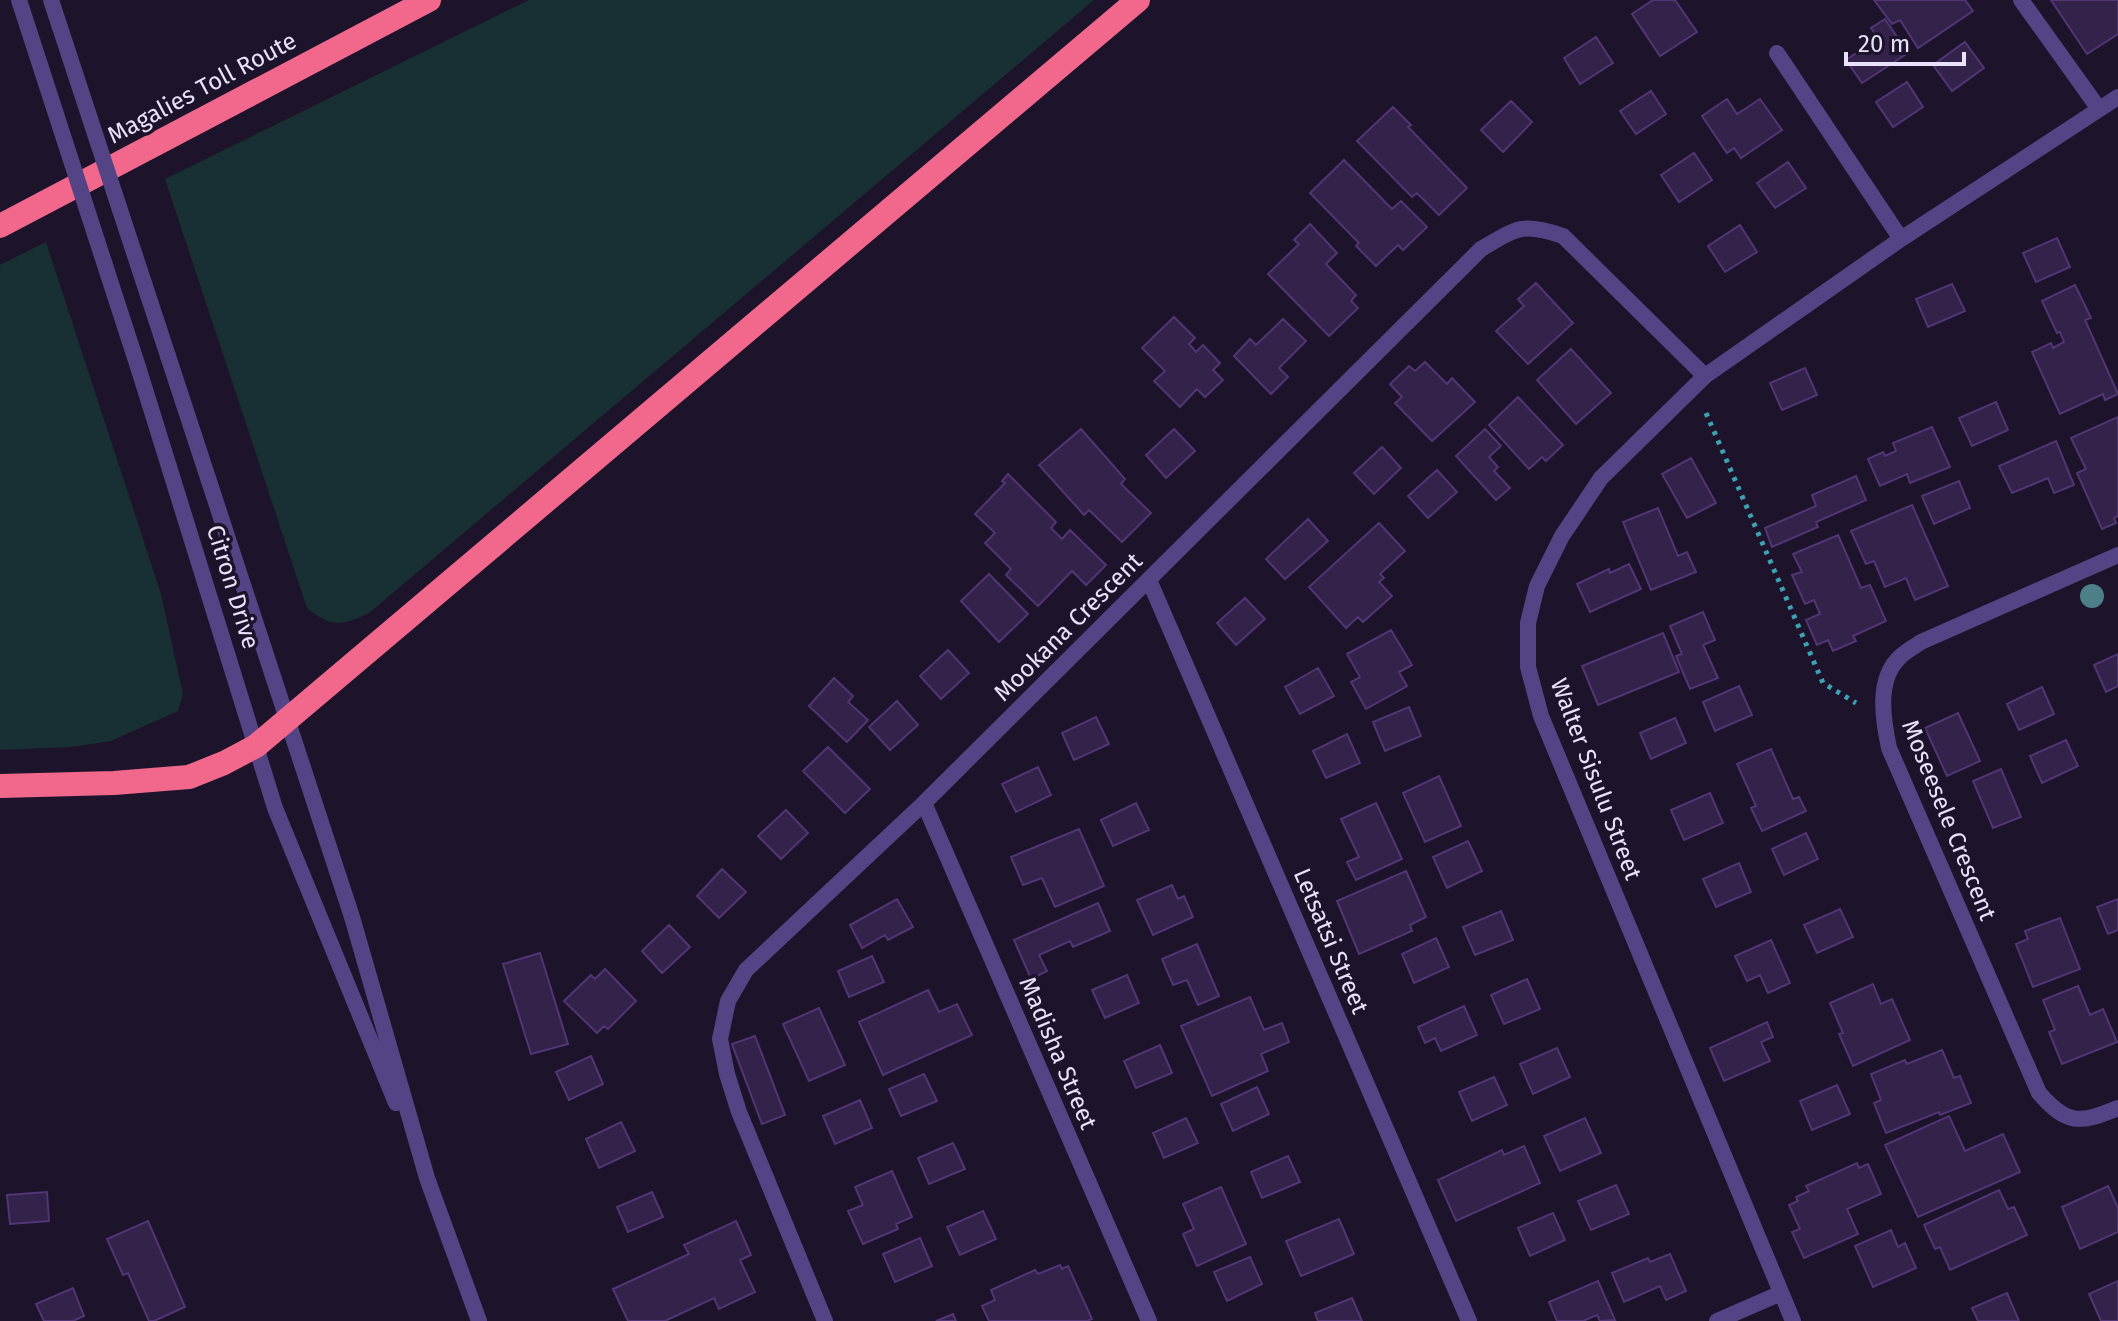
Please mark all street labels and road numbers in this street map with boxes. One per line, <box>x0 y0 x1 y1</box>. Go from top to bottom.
street label: Magalies Toll Route <box>103 26 301 150</box>
street label: Citron Drive <box>201 522 265 652</box>
street label: Mookana Crescent <box>988 547 1148 707</box>
street label: Walter Sisulu Street <box>1545 674 1647 884</box>
street label: Moseesele Crescent <box>1896 716 2002 924</box>
street label: Letsatsi Street <box>1288 864 1374 1018</box>
street label: Madisha Street <box>1013 973 1103 1134</box>

